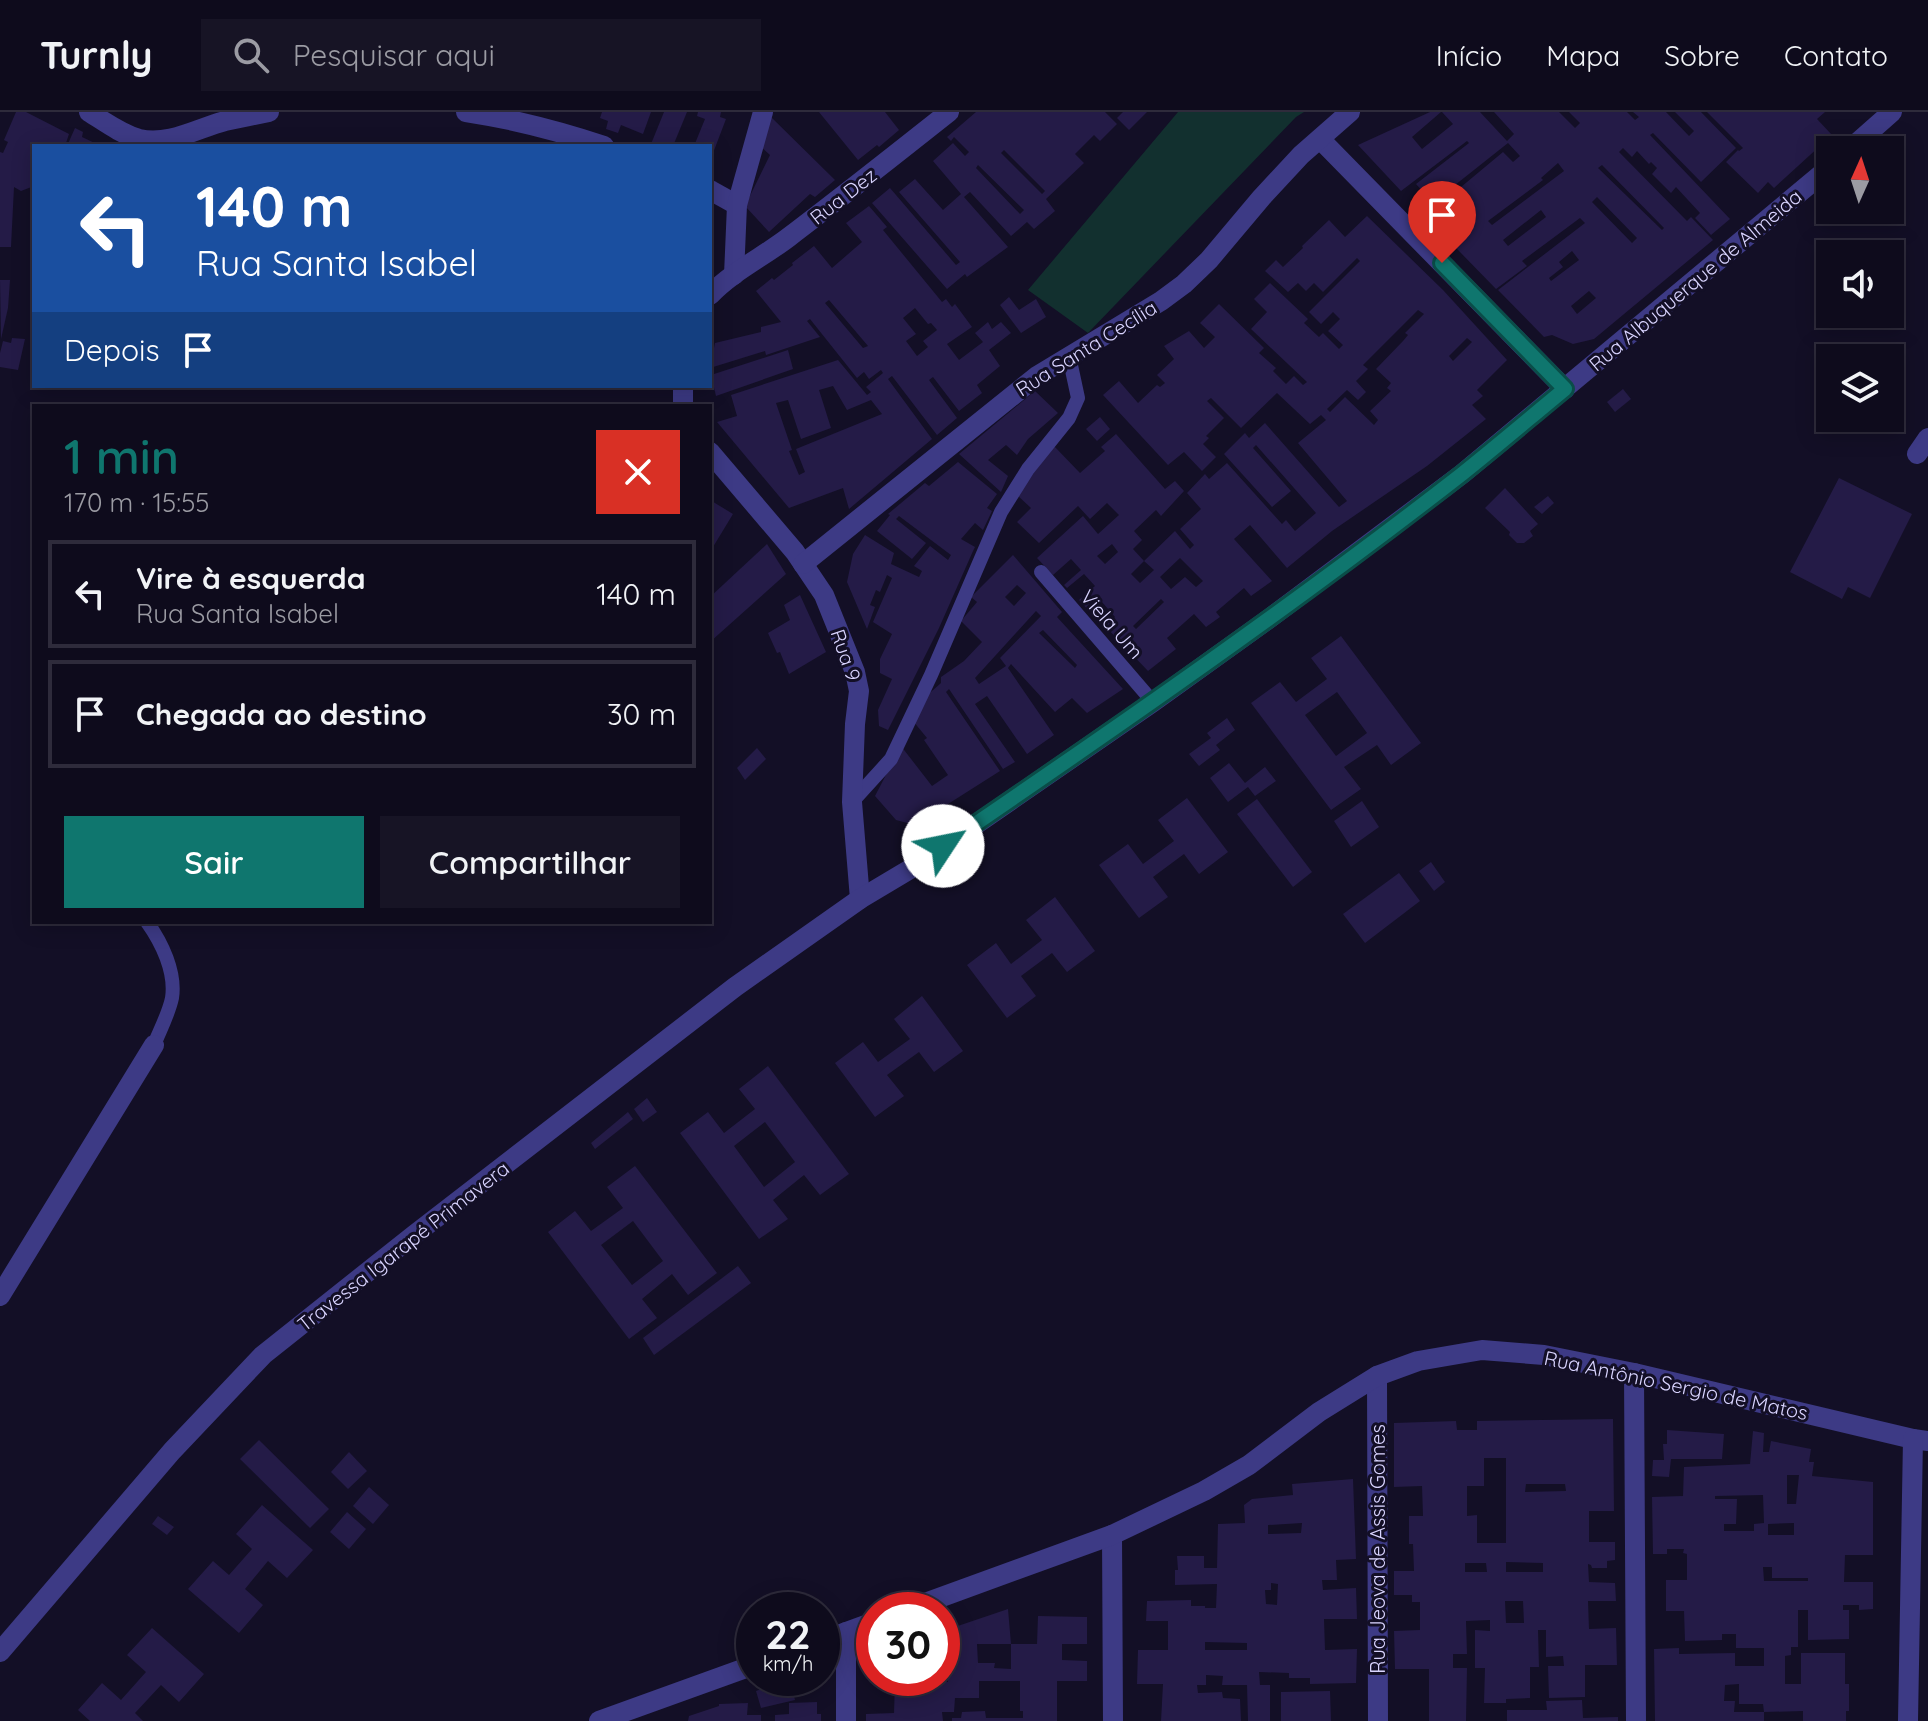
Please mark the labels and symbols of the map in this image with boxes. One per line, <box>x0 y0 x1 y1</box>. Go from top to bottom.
north arrow <box>1816 136 1904 224</box>
street label: Rua Dez <box>805 162 881 230</box>
pin <box>1408 181 1476 263</box>
street label: Rua Albuquerque de Almeida <box>1584 184 1806 376</box>
street label: Rua Santa Cecília <box>1011 295 1161 401</box>
street label: Viela Um <box>1075 584 1149 664</box>
street label: Rua 9 <box>826 626 866 684</box>
position arrow <box>901 804 985 888</box>
street label: Travessa Igarapé Primavera <box>292 1156 514 1336</box>
street label: Rua Antônio Sergio de Matos <box>1542 1345 1810 1425</box>
street label: Rua Jeova de Assis Gomes <box>1365 1424 1390 1674</box>
speed limit sign: 30 <box>856 1592 960 1696</box>

